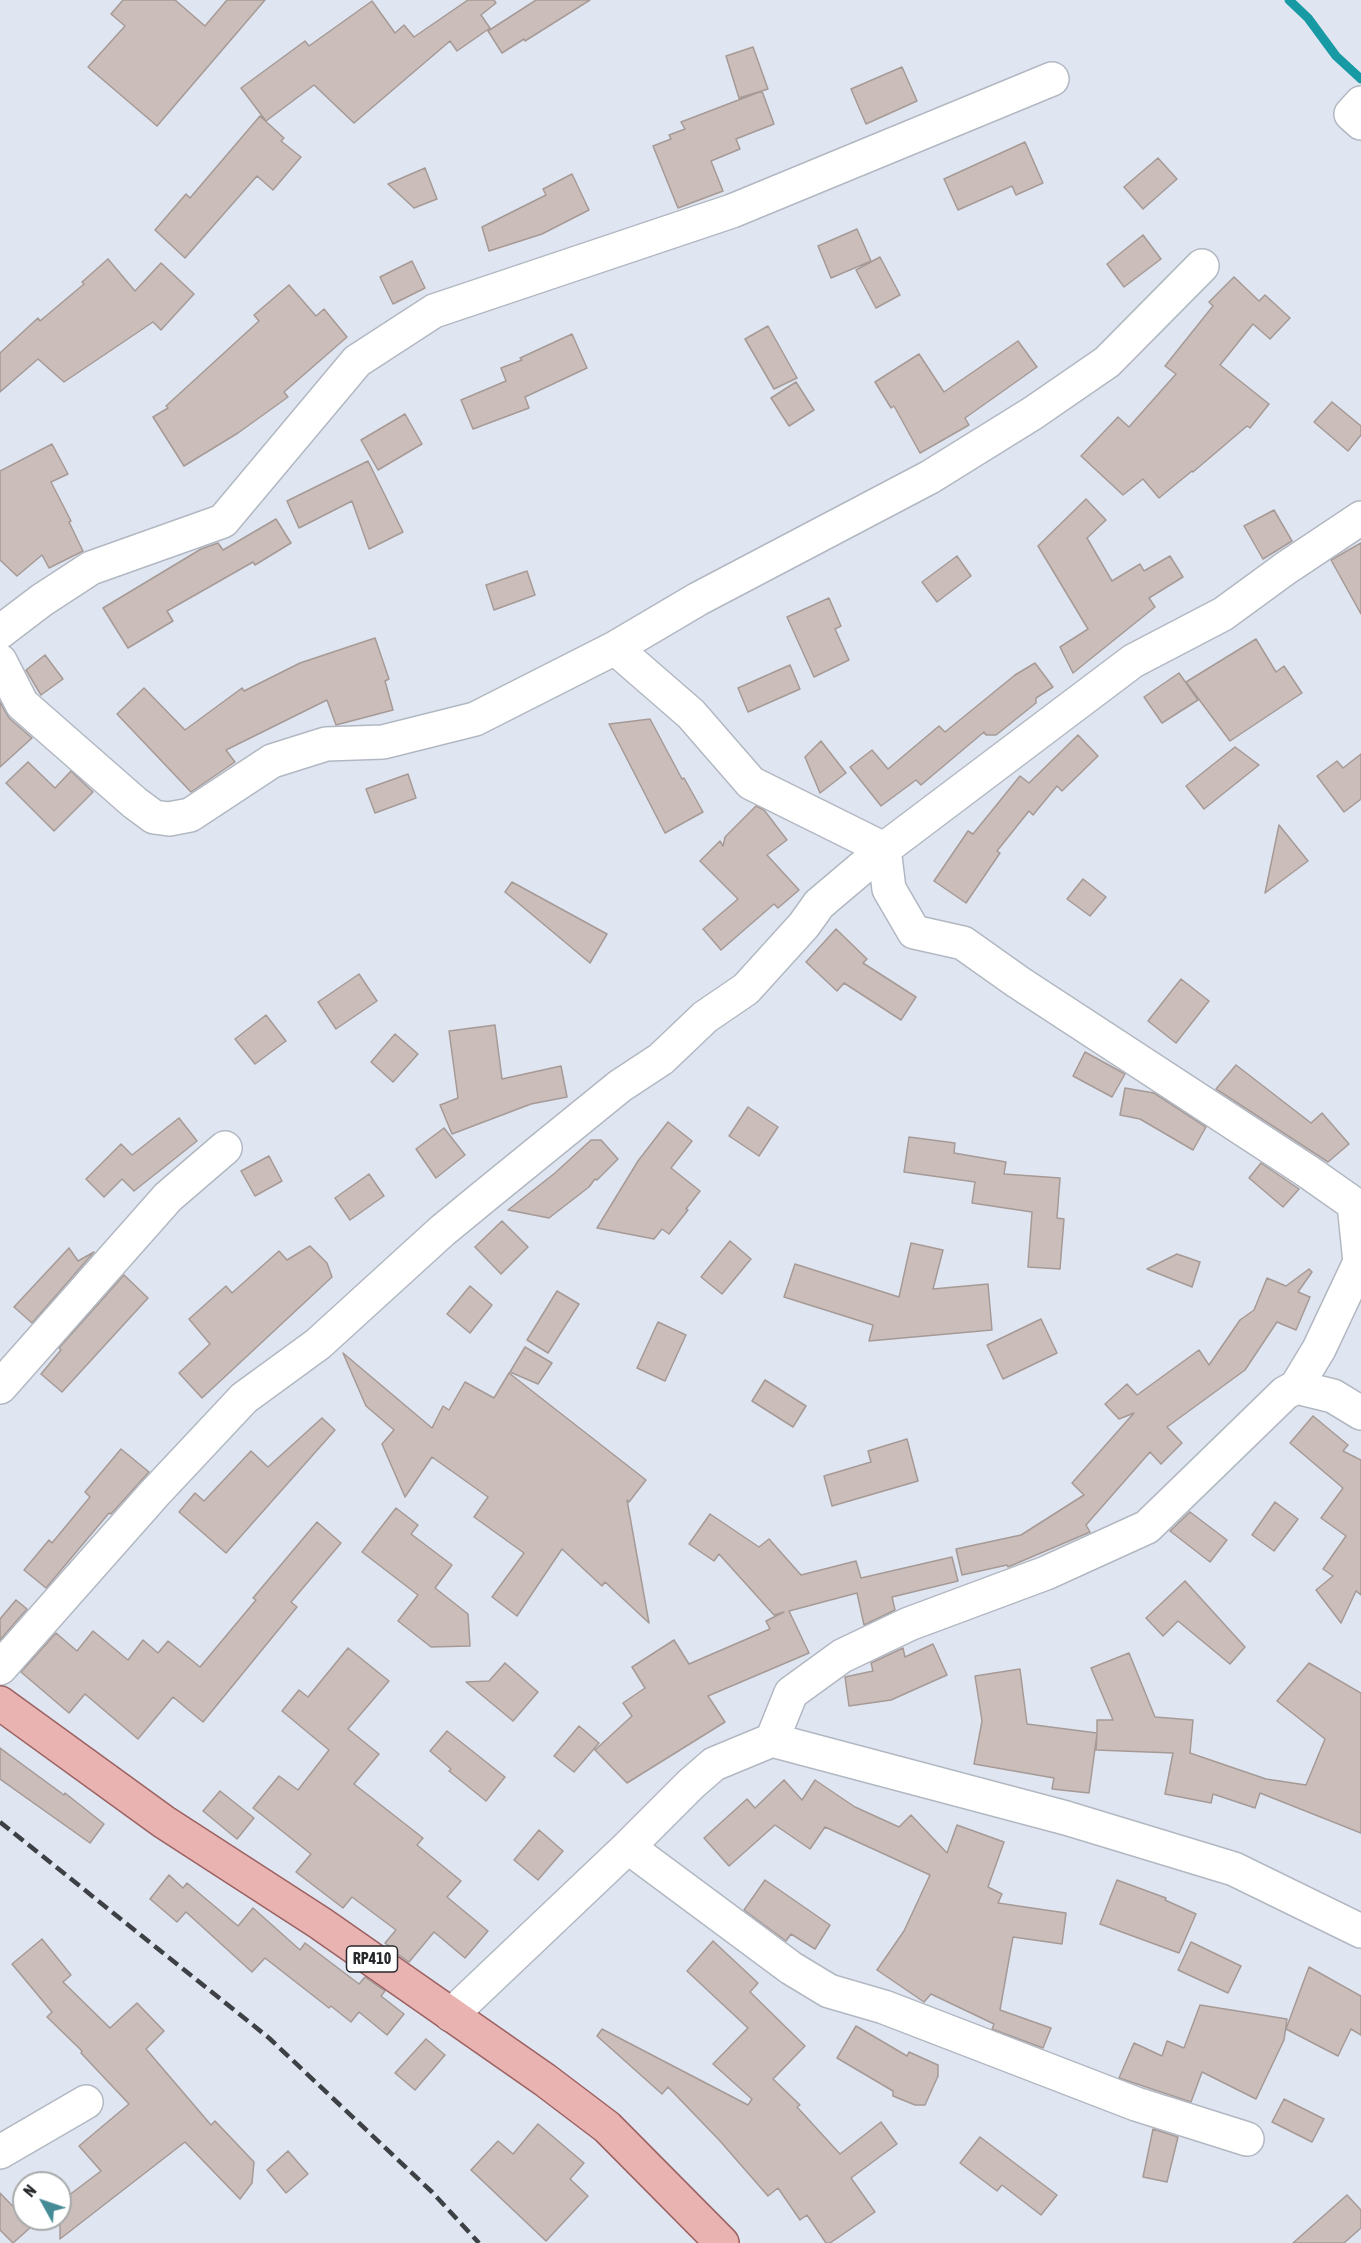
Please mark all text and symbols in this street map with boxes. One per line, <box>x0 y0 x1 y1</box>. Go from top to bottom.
road number: RP410 <box>346 1946 398 1972</box>
north arrow <box>12 2171 72 2231</box>
text: N <box>20 2181 40 2200</box>

